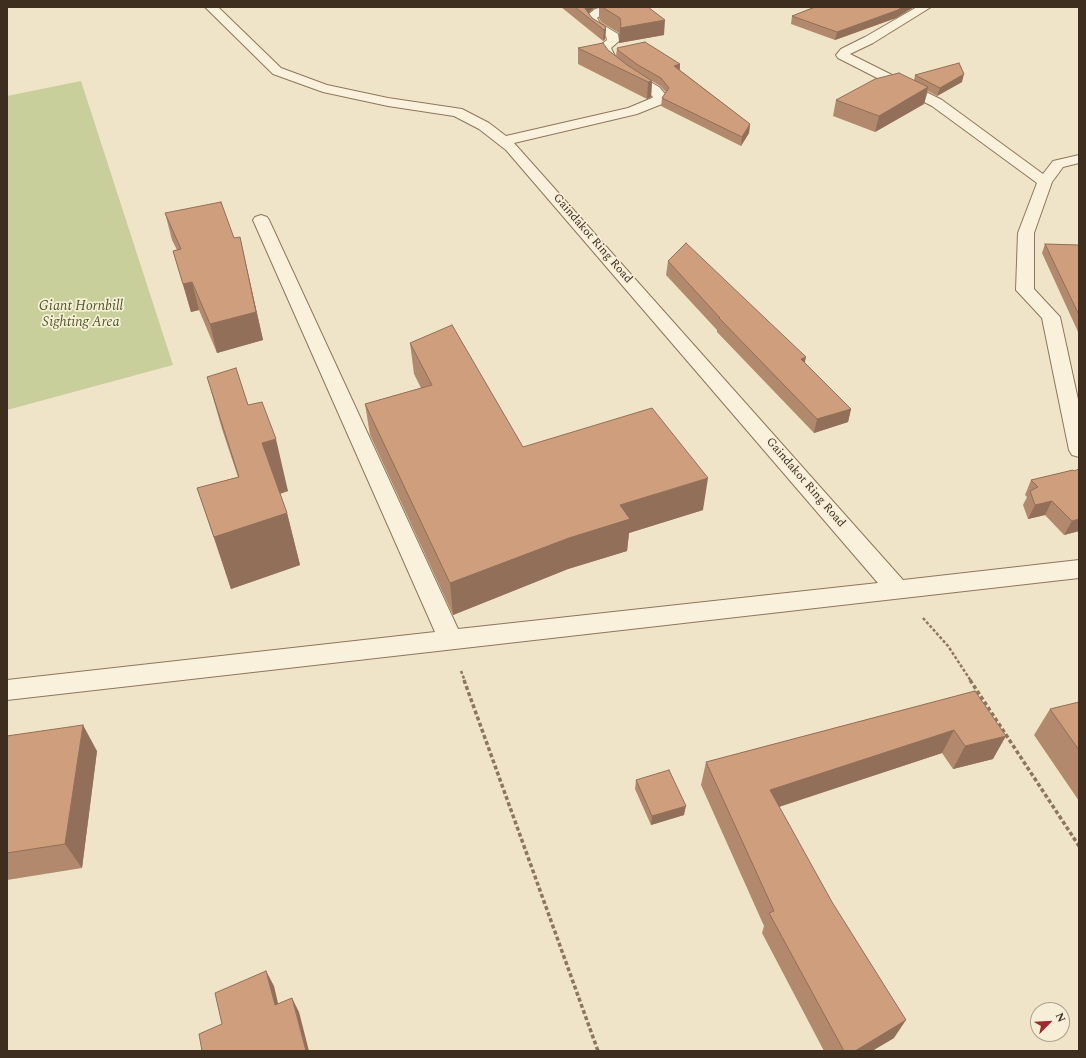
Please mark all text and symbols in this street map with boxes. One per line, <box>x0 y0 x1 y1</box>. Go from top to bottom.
street label: Gaindakot Ring Road <box>549 191 635 287</box>
park label: Giant Hornbill Sighting Area <box>39 299 123 332</box>
street label: Gaindakot Ring Road <box>762 435 848 531</box>
north arrow <box>1030 1002 1070 1042</box>
text: N <box>1051 1010 1070 1025</box>

